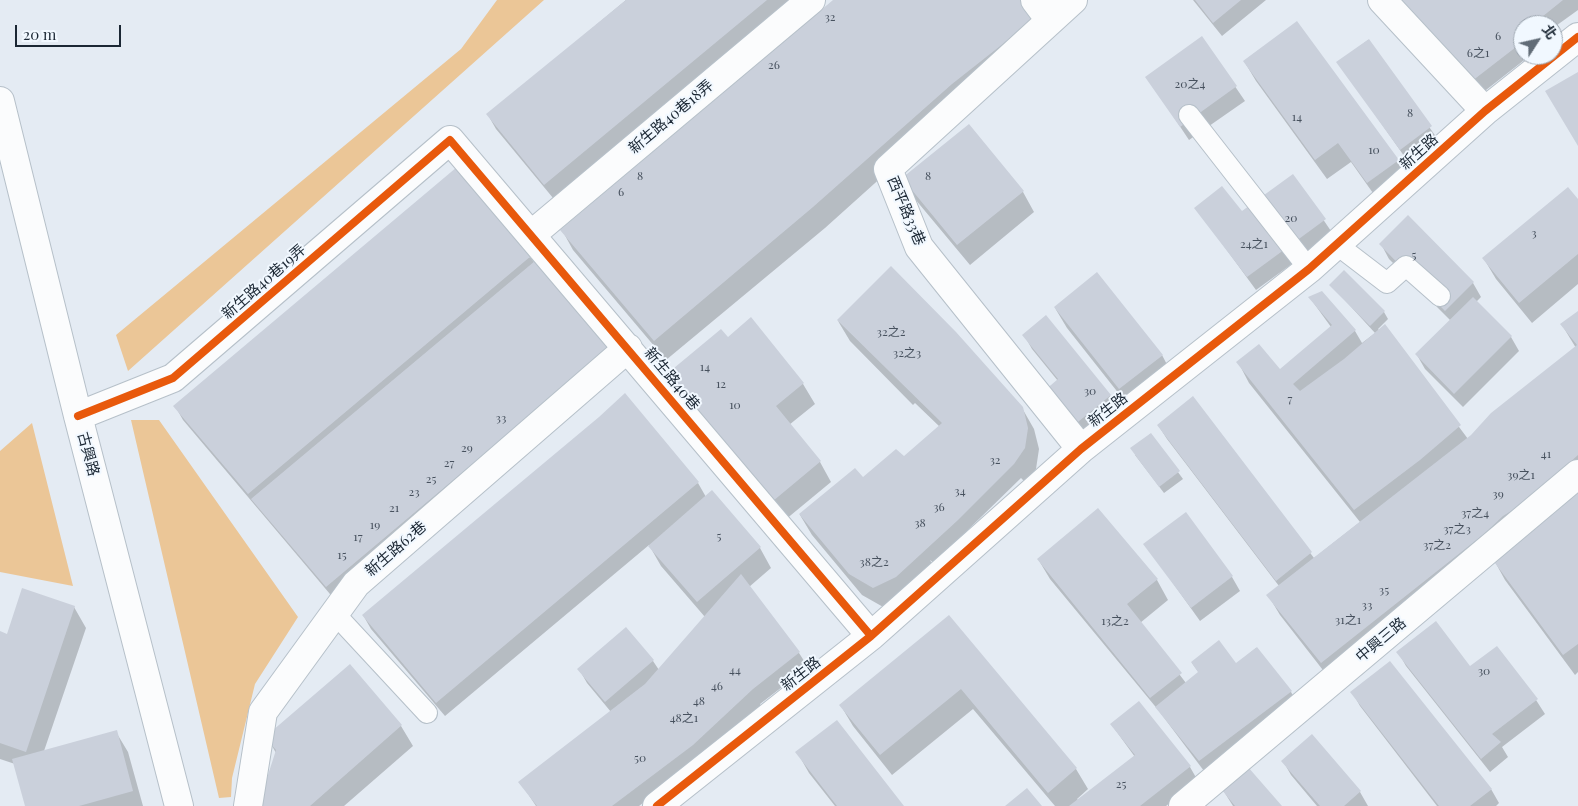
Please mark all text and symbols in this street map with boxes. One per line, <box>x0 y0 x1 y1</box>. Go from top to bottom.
house number: 32 <box>824 10 836 24</box>
scale bar <box>18 15 124 47</box>
north arrow <box>1513 15 1563 65</box>
text: 北 <box>1538 21 1562 43</box>
text: 20 m <box>23 24 56 44</box>
house number: 6 <box>1495 29 1501 43</box>
house number: 6之1 <box>1467 46 1489 60</box>
house number: 26 <box>768 58 780 72</box>
street label: 新生路40巷18弄 <box>625 76 717 158</box>
house number: 20之4 <box>1175 77 1205 91</box>
house number: 8 <box>1407 106 1413 120</box>
house number: 14 <box>1292 110 1302 124</box>
street label: 新生路 <box>1396 130 1442 174</box>
house number: 10 <box>1368 143 1380 157</box>
house number: 8 <box>637 169 643 183</box>
house number: 8 <box>925 169 931 183</box>
street label: 西平路33巷 <box>883 174 929 248</box>
house number: 6 <box>618 185 624 199</box>
house number: 20 <box>1285 211 1297 225</box>
house number: 3 <box>1531 226 1537 240</box>
house number: 24之1 <box>1240 237 1268 251</box>
street label: 新生路40巷19弄 <box>219 241 309 323</box>
house number: 5 <box>1412 248 1416 262</box>
house number: 32之2 <box>877 325 905 339</box>
street label: 新生路40巷 <box>641 344 703 414</box>
house number: 32之3 <box>893 346 921 360</box>
house number: 14 <box>700 360 710 374</box>
house number: 12 <box>716 377 726 391</box>
house number: 30 <box>1084 384 1096 398</box>
street label: 新生路 <box>1085 389 1131 431</box>
house number: 7 <box>1288 392 1292 406</box>
house number: 10 <box>729 398 741 412</box>
house number: 33 <box>496 411 506 425</box>
street label: 古興路 <box>73 430 103 478</box>
house number: 29 <box>461 441 473 455</box>
house number: 41 <box>1541 447 1551 461</box>
house number: 32 <box>989 453 1001 467</box>
house number: 27 <box>444 456 454 470</box>
house number: 39之1 <box>1507 468 1535 482</box>
house number: 25 <box>426 472 436 486</box>
house number: 34 <box>954 484 966 498</box>
house number: 23 <box>408 485 420 499</box>
house number: 39 <box>1492 487 1504 501</box>
house number: 36 <box>933 500 945 514</box>
house number: 21 <box>389 501 399 515</box>
house number: 37之4 <box>1461 506 1489 520</box>
house number: 38 <box>914 516 926 530</box>
street label: 新生路62巷 <box>362 518 430 580</box>
house number: 19 <box>370 518 380 532</box>
house number: 37之3 <box>1443 522 1471 536</box>
house number: 5 <box>717 529 721 543</box>
house number: 17 <box>353 530 363 544</box>
house number: 37之2 <box>1423 538 1451 552</box>
house number: 15 <box>337 548 347 562</box>
house number: 38之2 <box>859 555 889 569</box>
house number: 35 <box>1379 583 1389 597</box>
house number: 33 <box>1362 598 1372 612</box>
house number: 31之1 <box>1335 613 1361 627</box>
house number: 13之2 <box>1101 614 1129 628</box>
street label: 中興三路 <box>1352 614 1410 666</box>
street label: 新生路 <box>778 653 824 695</box>
house number: 44 <box>729 663 741 677</box>
house number: 30 <box>1478 664 1490 678</box>
house number: 46 <box>711 679 723 693</box>
house number: 48 <box>693 694 705 708</box>
house number: 48之1 <box>670 711 698 725</box>
house number: 50 <box>634 751 646 765</box>
house number: 25 <box>1116 777 1126 791</box>

